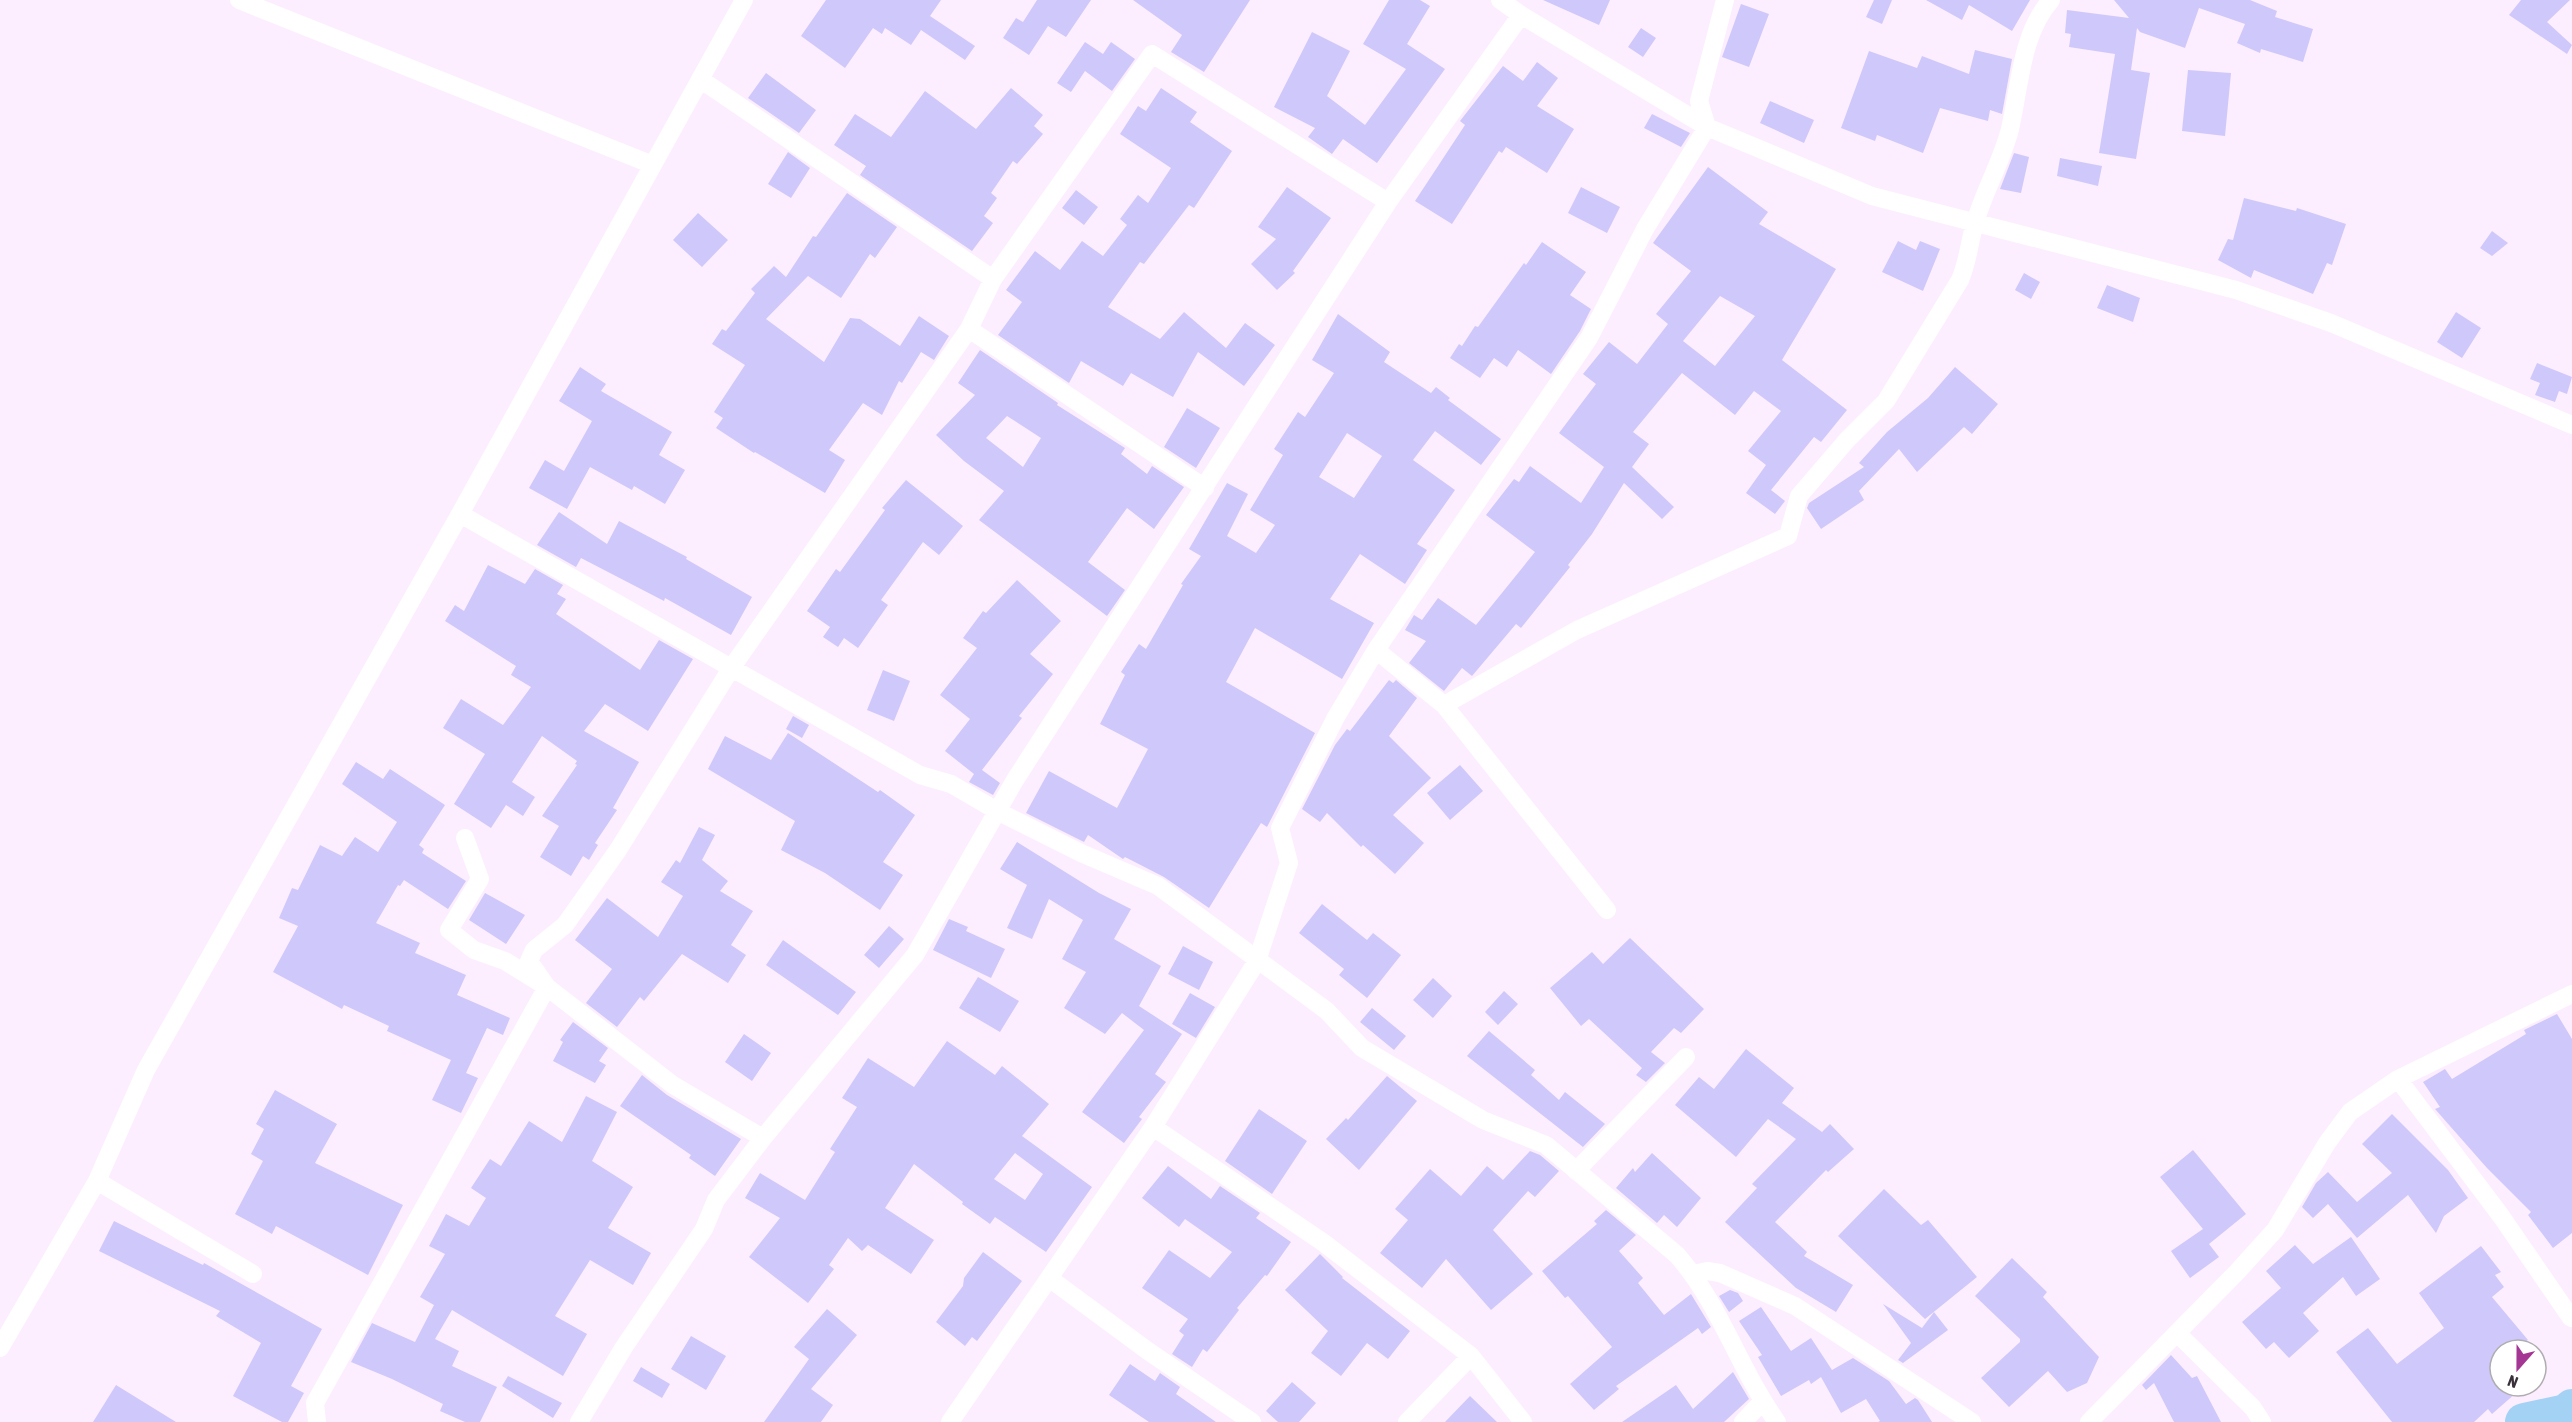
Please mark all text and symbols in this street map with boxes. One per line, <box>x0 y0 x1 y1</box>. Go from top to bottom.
north arrow <box>2488 1338 2548 1398</box>
text: N <box>2505 1372 2520 1392</box>

